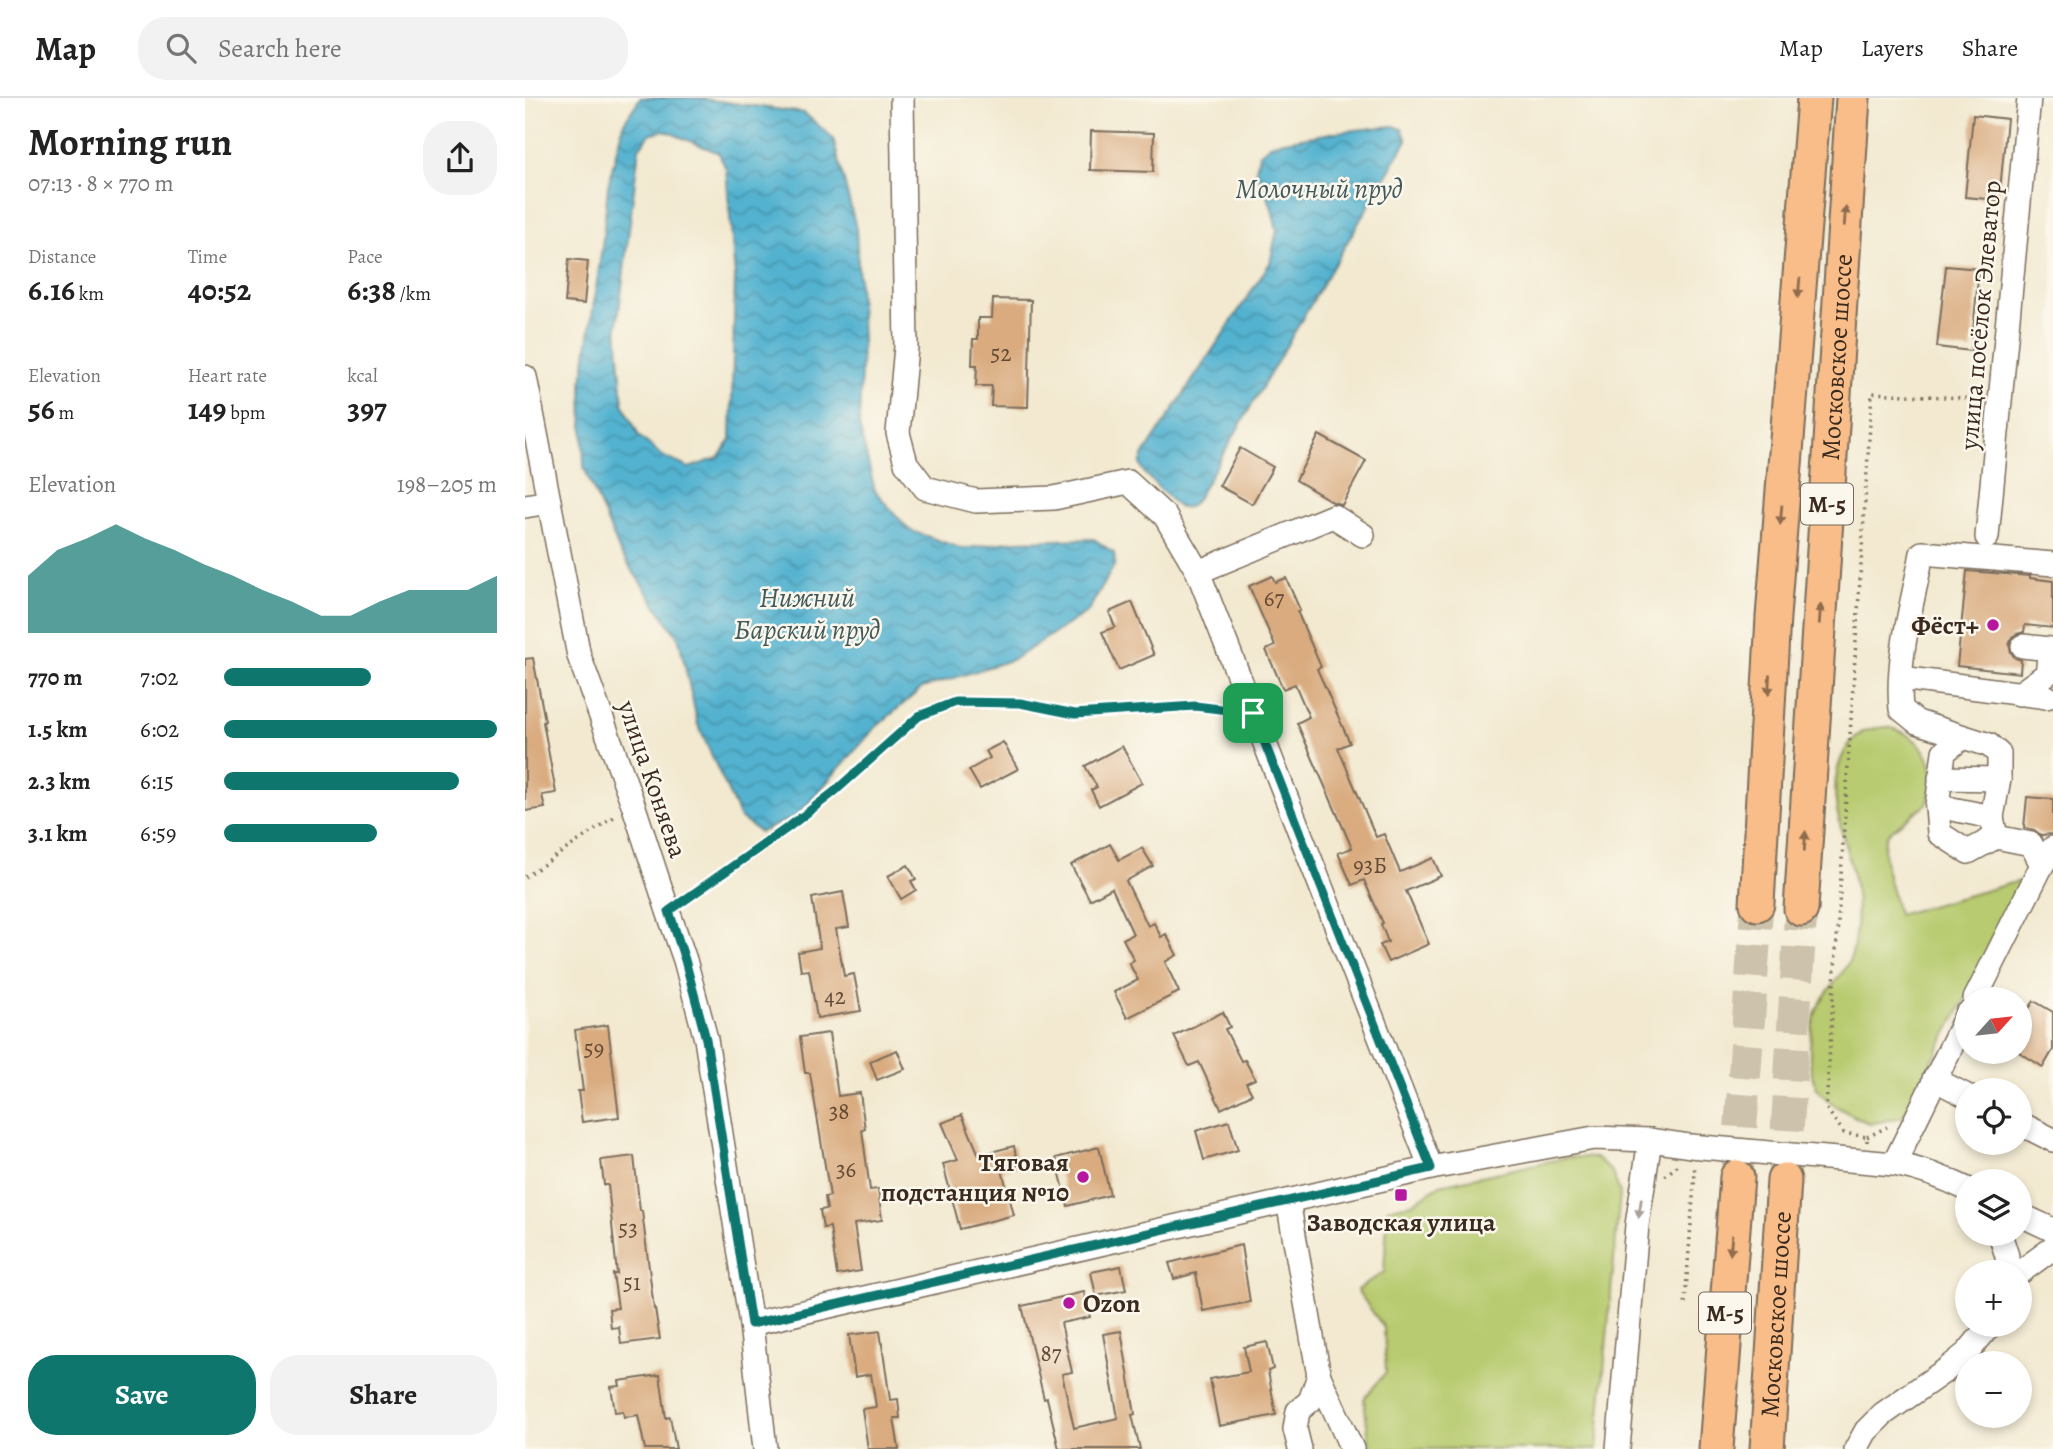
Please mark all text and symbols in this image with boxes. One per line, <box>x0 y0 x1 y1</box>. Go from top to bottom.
search box <box>138 17 628 80</box>
text: Map <box>35 26 96 71</box>
icon: search <box>162 29 200 67</box>
text: Search here <box>218 31 342 66</box>
text: Map <box>1779 32 1823 64</box>
text: Layers <box>1861 32 1924 64</box>
text: Share <box>1962 32 2018 64</box>
text: Morning run <box>28 116 232 168</box>
button: share <box>423 121 497 195</box>
text: 07:13 · 8 × 770 m <box>28 168 174 199</box>
water label: Молочный пруд <box>1235 170 1403 208</box>
street label: улица посёлок Элеватор <box>1951 179 2010 452</box>
one-way arrow <box>1840 205 1851 227</box>
text: Distance <box>28 244 96 270</box>
text: Time <box>188 244 227 270</box>
text: Pace <box>347 244 383 270</box>
street label: Московское шоссе <box>1813 253 1861 462</box>
text: 6.16 <box>28 270 75 310</box>
text: 40:52 <box>188 270 251 310</box>
text: 6:38 <box>347 270 396 310</box>
one-way arrow <box>1793 277 1804 299</box>
text: km <box>75 281 104 307</box>
text: /km <box>396 281 431 307</box>
house number: 52 <box>991 338 1011 369</box>
text: Elevation <box>28 363 101 389</box>
text: Heart rate <box>188 363 267 389</box>
text: kcal <box>347 363 378 389</box>
text: 56 <box>28 389 55 429</box>
text: 149 <box>188 389 226 429</box>
text: 397 <box>347 389 387 429</box>
text: m <box>55 400 74 426</box>
text: bpm <box>226 400 266 426</box>
text: Elevation <box>28 469 116 500</box>
text: 198–205 m <box>397 469 497 500</box>
road number: М-5 <box>1801 484 1853 524</box>
one-way arrow <box>1775 504 1786 526</box>
water label: Нижний Барский пруд <box>734 579 880 649</box>
house number: 67 <box>1264 583 1284 614</box>
one-way arrow <box>1815 603 1826 625</box>
place label: Фёст+ <box>1911 608 1979 643</box>
marker: Фёст+ <box>1985 617 2001 633</box>
text: 770 m <box>28 662 83 693</box>
text: 7:02 <box>140 662 178 693</box>
one-way arrow <box>1763 674 1774 696</box>
pin <box>1223 683 1283 743</box>
icon: arrive <box>1234 694 1272 732</box>
street label: улица Коняева <box>609 695 696 863</box>
text: 1.5 km <box>28 714 88 745</box>
text: 6:02 <box>140 714 179 745</box>
text: 2.3 km <box>28 766 91 797</box>
text: 6:15 <box>140 766 174 797</box>
text: 3.1 km <box>28 818 88 849</box>
text: 6:59 <box>140 818 176 849</box>
one-way arrow <box>1800 830 1811 852</box>
house number: 93Б <box>1353 850 1387 881</box>
house number: 42 <box>824 981 846 1012</box>
north arrow <box>1955 987 2032 1064</box>
map controls <box>1955 987 2032 1428</box>
house number: 59 <box>584 1033 604 1064</box>
button: locate <box>1955 1078 2032 1155</box>
house number: 38 <box>829 1096 849 1127</box>
place label: Тяговая подстанция №10 <box>881 1145 1069 1210</box>
house number: 36 <box>836 1154 856 1185</box>
marker: Тяговая подстанция №10 <box>1075 1169 1091 1185</box>
button: layers <box>1955 1169 2032 1246</box>
marker: Заводская улица <box>1393 1187 1409 1203</box>
one-way arrow <box>1634 1197 1645 1219</box>
place label: Заводская улица <box>1306 1205 1496 1240</box>
street label: Московское шоссе <box>1752 1210 1800 1419</box>
house number: 53 <box>618 1213 638 1244</box>
one-way arrow <box>1725 1234 1736 1256</box>
button: + <box>1955 1260 2032 1337</box>
house number: 51 <box>623 1267 641 1298</box>
place label: Ozon <box>1083 1286 1141 1321</box>
road number: М-5 <box>1699 1293 1751 1334</box>
marker: Ozon <box>1061 1295 1077 1311</box>
house number: 87 <box>1041 1338 1062 1369</box>
button: − <box>1955 1351 2032 1428</box>
button: Save <box>28 1355 256 1435</box>
button: Share <box>270 1355 497 1435</box>

